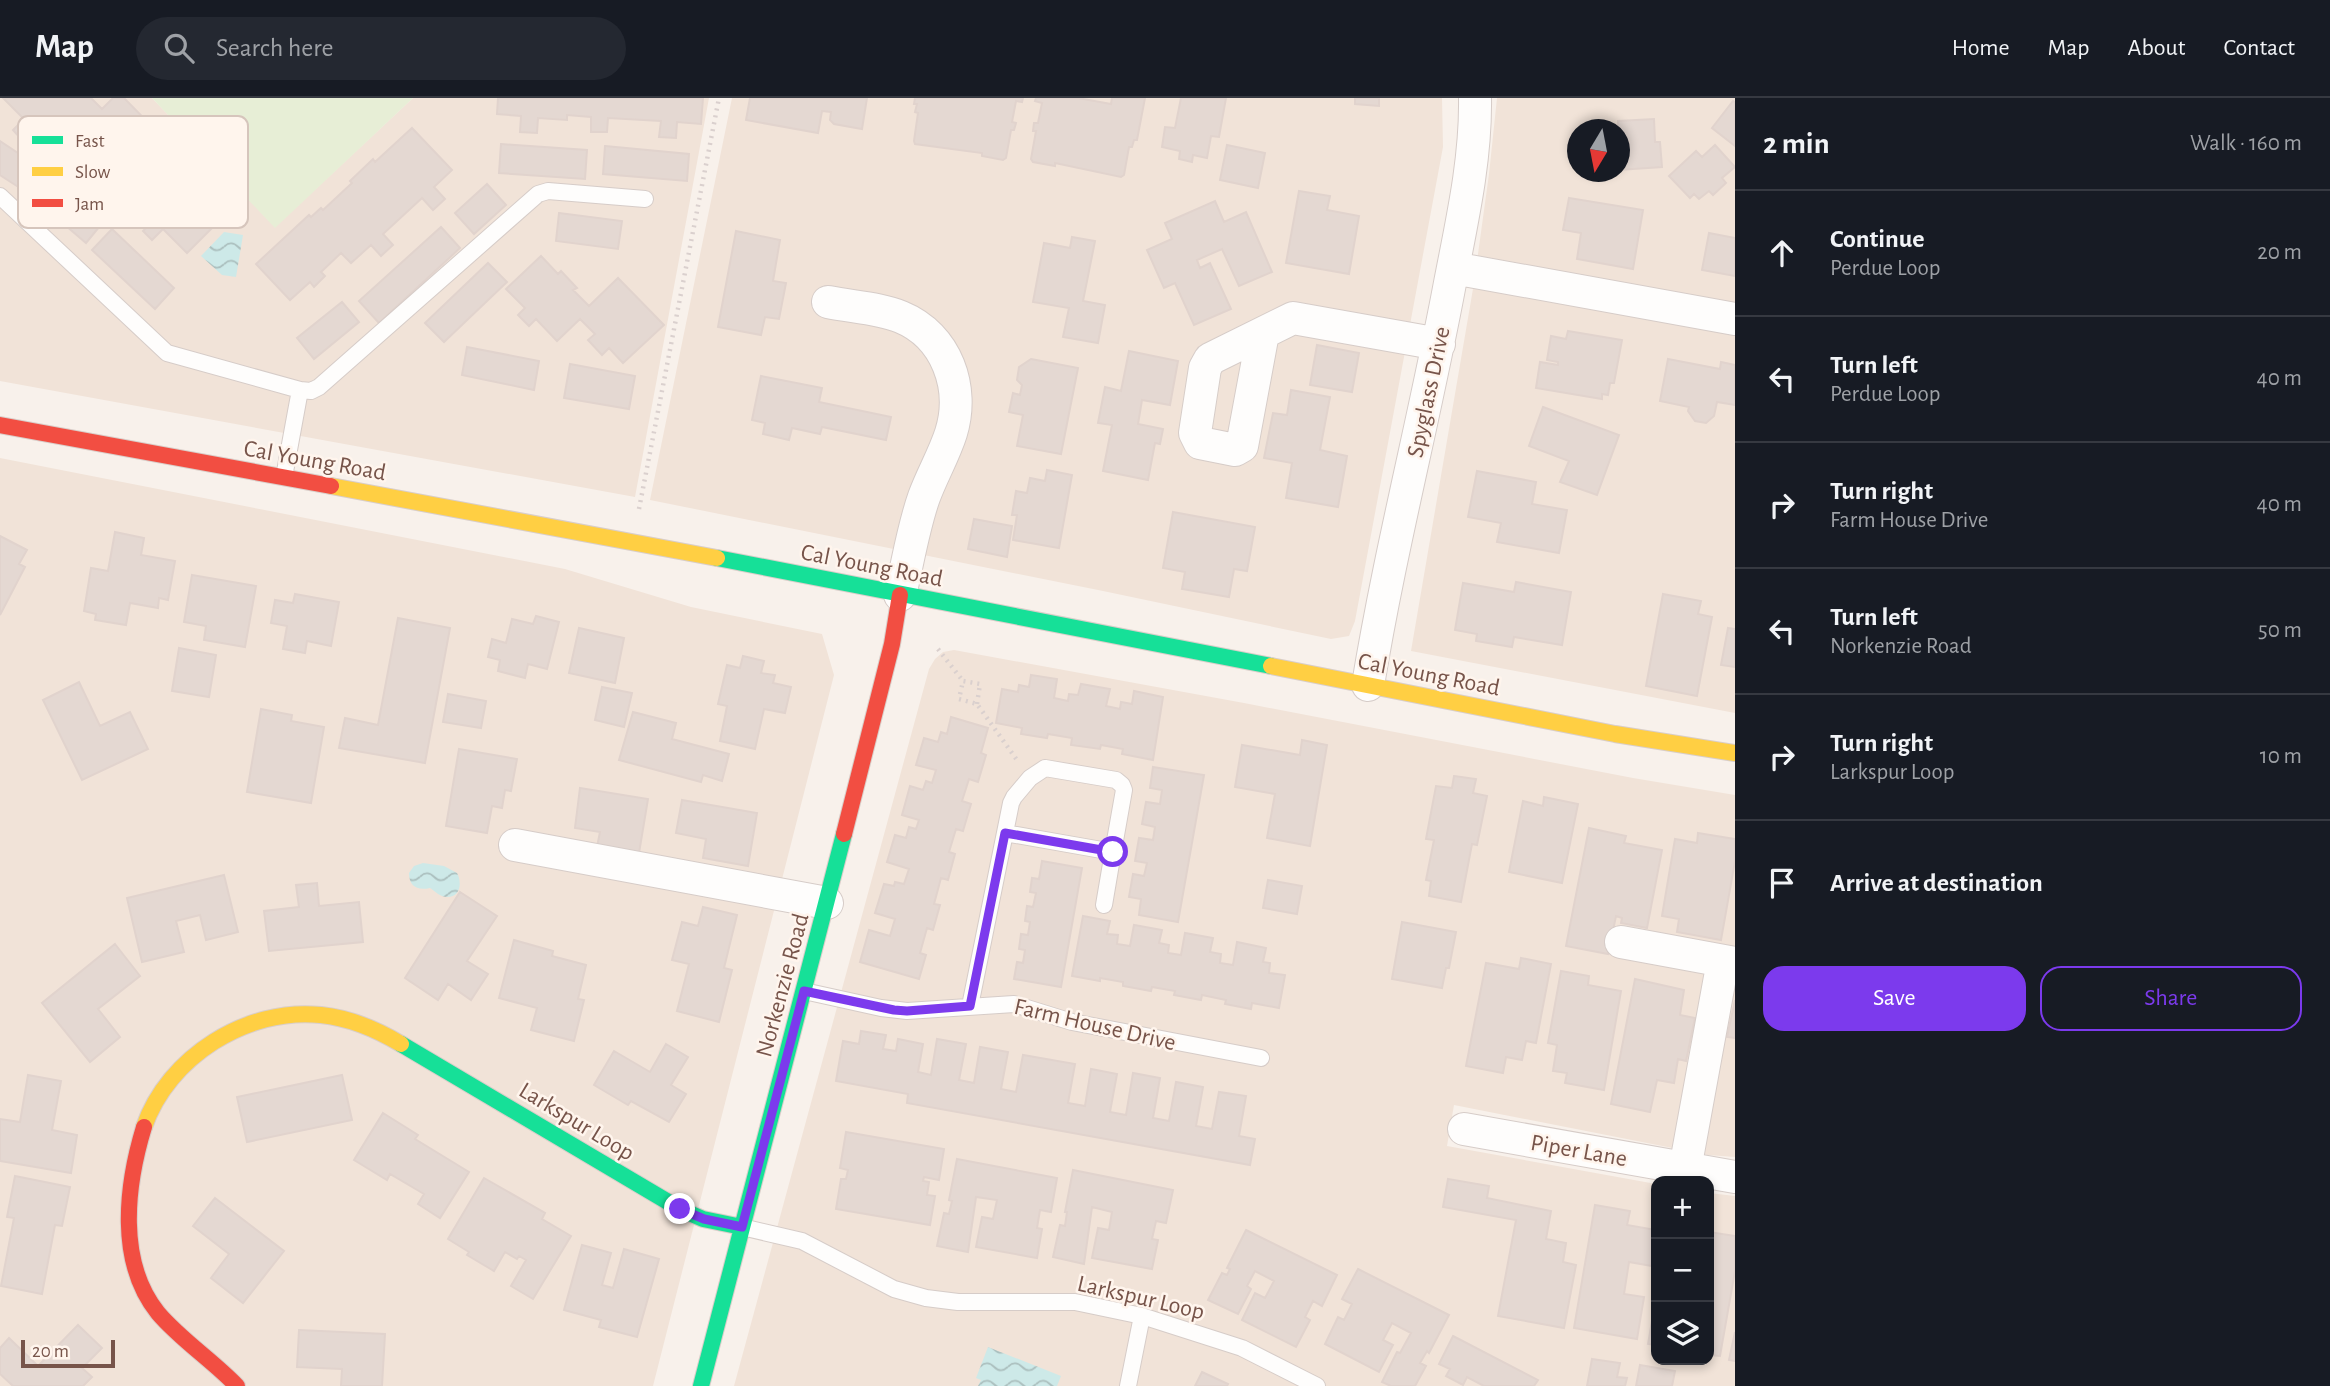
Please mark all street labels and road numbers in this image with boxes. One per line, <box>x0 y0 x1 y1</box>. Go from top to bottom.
street label: Spyglass Drive <box>1403 325 1455 460</box>
street label: Cal Young Road <box>242 437 388 485</box>
street label: Cal Young Road <box>799 540 945 592</box>
street label: Cal Young Road <box>1356 649 1502 701</box>
street label: Norkenzie Road <box>752 911 814 1060</box>
street label: Farm House Drive <box>1012 995 1178 1055</box>
street label: Larkspur Loop <box>515 1078 638 1166</box>
street label: Piper Lane <box>1529 1131 1629 1171</box>
street label: Larkspur Loop <box>1075 1272 1207 1324</box>

